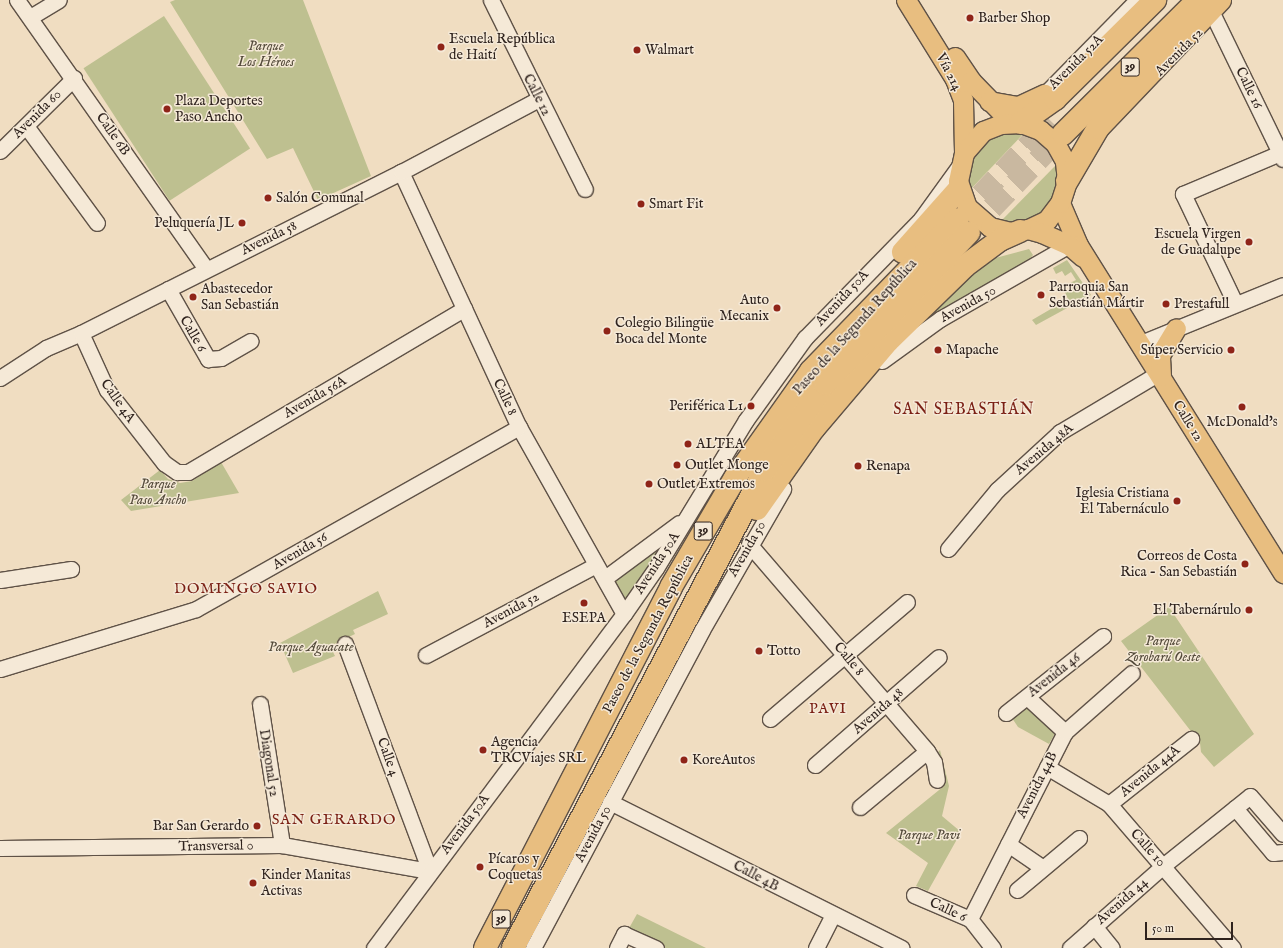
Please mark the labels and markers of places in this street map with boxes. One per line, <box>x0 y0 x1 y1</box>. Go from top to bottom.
place label: Barber Shop <box>978 10 1050 26</box>
marker: Barber Shop <box>965 13 975 23</box>
place label: Escuela República de Haití <box>449 31 555 64</box>
marker: Escuela República de Haití <box>436 42 446 52</box>
place label: Walmart <box>645 42 694 58</box>
marker: Walmart <box>632 45 642 55</box>
place label: Plaza Deportes Paso Ancho <box>175 93 263 126</box>
marker: Plaza Deportes Paso Ancho <box>162 104 172 114</box>
place label: Salón Comunal <box>276 190 364 206</box>
marker: Salón Comunal <box>263 193 273 203</box>
place label: Smart Fit <box>649 196 703 212</box>
marker: Smart Fit <box>636 199 646 209</box>
place label: Peluquería JL <box>154 215 234 231</box>
marker: Peluquería JL <box>237 218 247 228</box>
place label: Escuela Virgen de Guadalupe <box>1154 226 1241 258</box>
marker: Escuela Virgen de Guadalupe <box>1244 237 1254 247</box>
place label: Parroquia San Sebastián Mártir <box>1049 279 1144 312</box>
place label: Abastecedor San Sebastián <box>201 281 279 314</box>
marker: Parroquia San Sebastián Mártir <box>1036 290 1046 300</box>
marker: Abastecedor San Sebastián <box>188 292 198 302</box>
place label: Auto Mecanix <box>719 292 769 324</box>
place label: Prestafull <box>1174 296 1229 312</box>
marker: Prestafull <box>1161 299 1171 309</box>
marker: Auto Mecanix <box>772 303 782 313</box>
place label: Colegio Bilingüe Boca del Monte <box>615 315 714 348</box>
marker: Colegio Bilingüe Boca del Monte <box>602 326 612 336</box>
place label: Mapache <box>946 342 999 358</box>
place label: Súper Servicio <box>1140 342 1223 358</box>
marker: Mapache <box>933 345 943 355</box>
marker: Súper Servicio <box>1226 345 1236 355</box>
place label: Periférica L1 <box>669 398 743 414</box>
marker: Periférica L1 <box>746 401 756 411</box>
marker: McDonald's <box>1237 402 1247 412</box>
place label: McDonald's <box>1206 414 1278 430</box>
place label: ALTEA <box>696 436 744 452</box>
marker: ALTEA <box>683 439 693 449</box>
place label: Outlet Monge <box>685 457 769 473</box>
place label: Renapa <box>866 458 910 474</box>
marker: Outlet Monge <box>672 460 682 470</box>
marker: Renapa <box>853 461 863 471</box>
place label: Outlet Extremos <box>657 476 755 492</box>
marker: Outlet Extremos <box>644 479 654 489</box>
place label: Iglesia Cristiana El Tabernáculo <box>1076 485 1169 518</box>
marker: Iglesia Cristiana El Tabernáculo <box>1172 496 1182 506</box>
place label: Correos de Costa Rica - San Sebastián <box>1120 548 1237 580</box>
marker: Correos de Costa Rica - San Sebastián <box>1240 559 1250 569</box>
marker: ESEPA <box>579 598 589 608</box>
place label: El Tabernárulo <box>1153 602 1241 618</box>
marker: El Tabernárulo <box>1244 605 1254 615</box>
place label: ESEPA <box>562 610 606 626</box>
place label: Totto <box>767 643 801 659</box>
marker: Totto <box>754 646 764 656</box>
place label: Agencia TRCViajes SRL <box>491 734 586 766</box>
marker: Agencia TRCViajes SRL <box>478 745 488 755</box>
place label: KoreAutos <box>692 752 755 768</box>
marker: KoreAutos <box>679 755 689 765</box>
place label: Bar San Gerardo <box>153 818 249 834</box>
marker: Bar San Gerardo <box>252 821 262 831</box>
place label: Pícaros y Coquetas <box>488 851 542 884</box>
marker: Pícaros y Coquetas <box>475 862 485 872</box>
place label: Kinder Manitas Activas <box>261 867 351 900</box>
marker: Kinder Manitas Activas <box>248 878 258 888</box>

